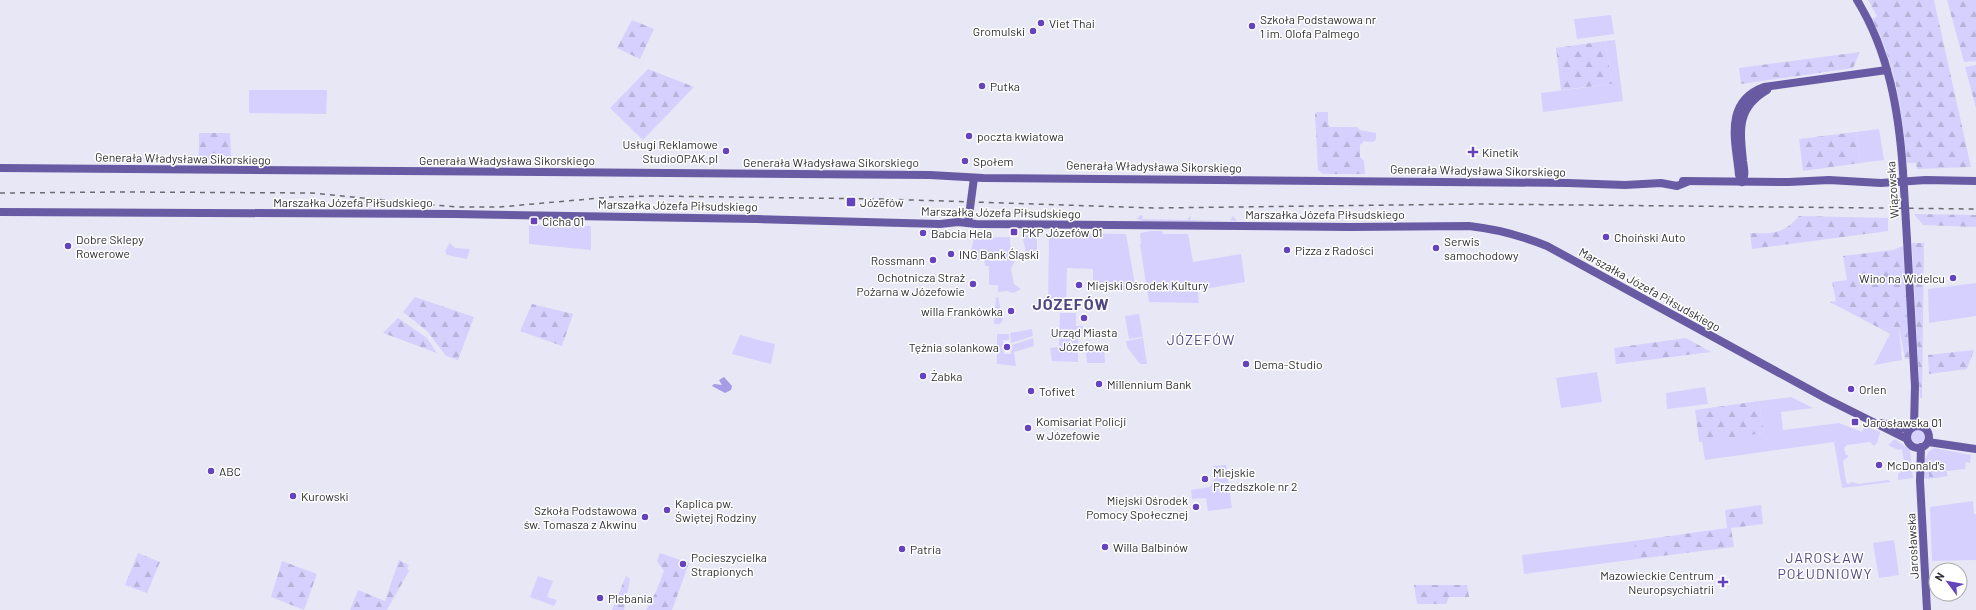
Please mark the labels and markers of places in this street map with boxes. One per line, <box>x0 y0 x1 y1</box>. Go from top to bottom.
place label: Szkoła Podstawowa nr 1 im. Olofa Palmego <box>1260 12 1377 40</box>
place label: Viet Thai <box>1049 16 1095 30</box>
marker: Viet Thai <box>1036 18 1046 28</box>
marker: Szkoła Podstawowa nr 1 im. Olofa Palmego <box>1247 21 1257 31</box>
place label: Gromulski <box>973 24 1025 38</box>
marker: Gromulski <box>1028 26 1038 36</box>
place label: Putka <box>990 79 1020 93</box>
marker: Putka <box>977 81 987 91</box>
place label: poczta kwiatowa <box>977 129 1064 143</box>
marker: poczta kwiatowa <box>964 131 974 141</box>
place label: Usługi Reklamowe StudioOPAK.pl <box>622 137 718 165</box>
place label: Kinetik <box>1482 145 1519 159</box>
marker: Usługi Reklamowe StudioOPAK.pl <box>721 146 731 156</box>
marker: Kinetik <box>1467 146 1479 158</box>
place label: Społem <box>973 154 1014 168</box>
marker: Społem <box>960 156 970 166</box>
place label: Józefów <box>860 195 904 209</box>
marker: Józefów <box>845 196 857 208</box>
place label: Cicha 01 <box>542 214 584 228</box>
marker: Cicha 01 <box>529 216 539 226</box>
place label: PKP Józefów 01 <box>1022 225 1103 239</box>
place label: Babcia Hela <box>931 226 992 240</box>
marker: PKP Józefów 01 <box>1009 227 1019 237</box>
marker: Babcia Hela <box>918 228 928 238</box>
place label: Choiński Auto <box>1614 230 1685 244</box>
place label: Dobre Sklepy Rowerowe <box>76 232 144 260</box>
marker: Choiński Auto <box>1601 232 1611 242</box>
place label: Serwis samochodowy <box>1444 234 1519 262</box>
marker: Dobre Sklepy Rowerowe <box>63 241 73 251</box>
place label: Pizza z Radości <box>1295 243 1374 257</box>
marker: Serwis samochodowy <box>1431 243 1441 253</box>
marker: Pizza z Radości <box>1282 245 1292 255</box>
place label: ING Bank Śląski <box>959 247 1039 261</box>
marker: ING Bank Śląski <box>946 249 956 259</box>
place label: Rossmann <box>871 253 925 267</box>
marker: Rossmann <box>928 255 938 265</box>
place label: Ochotnicza Straż Pożarna w Józefowie <box>857 270 965 298</box>
place label: Wino na Widelcu <box>1859 271 1945 285</box>
marker: Wino na Widelcu <box>1948 273 1958 283</box>
place label: Miejski Ośrodek Kultury <box>1087 278 1209 292</box>
marker: Ochotnicza Straż Pożarna w Józefowie <box>968 279 978 289</box>
marker: Miejski Ośrodek Kultury <box>1074 280 1084 290</box>
place label: willa Frankówka <box>921 304 1003 318</box>
marker: willa Frankówka <box>1006 306 1016 316</box>
marker: Urząd Miasta Józefowa <box>1079 313 1089 323</box>
place label: Urząd Miasta Józefowa <box>1051 325 1117 353</box>
place label: Tężnia solankowa <box>909 340 999 354</box>
marker: Tężnia solankowa <box>1002 342 1012 352</box>
place label: Dema-Studio <box>1254 357 1323 371</box>
marker: Dema-Studio <box>1241 359 1251 369</box>
place label: Żabka <box>931 369 962 383</box>
marker: Żabka <box>918 371 928 381</box>
place label: Millennium Bank <box>1107 377 1191 391</box>
marker: Millennium Bank <box>1094 379 1104 389</box>
place label: Orlen <box>1859 382 1886 396</box>
place label: Tofivet <box>1039 384 1075 398</box>
marker: Orlen <box>1846 384 1856 394</box>
marker: Tofivet <box>1026 386 1036 396</box>
place label: Komisariat Policji w Józefowie <box>1036 414 1126 442</box>
place label: Jarosławska 01 <box>1863 415 1942 429</box>
marker: Jarosławska 01 <box>1850 417 1860 427</box>
marker: Komisariat Policji w Józefowie <box>1023 423 1033 433</box>
place label: McDonald's <box>1887 458 1945 472</box>
marker: McDonald's <box>1874 460 1884 470</box>
place label: ABC <box>219 464 241 478</box>
place label: Miejskie Przedszkole nr 2 <box>1213 465 1297 493</box>
marker: ABC <box>206 466 216 476</box>
marker: Miejskie Przedszkole nr 2 <box>1200 474 1210 484</box>
place label: Kurowski <box>301 489 349 503</box>
marker: Kurowski <box>288 491 298 501</box>
place label: Miejski Ośrodek Pomocy Społecznej <box>1086 493 1188 521</box>
place label: Kaplica pw. Świętej Rodziny <box>675 496 757 524</box>
marker: Miejski Ośrodek Pomocy Społecznej <box>1191 502 1201 512</box>
place label: Szkoła Podstawowa św. Tomasza z Akwinu <box>524 503 637 531</box>
marker: Kaplica pw. Świętej Rodziny <box>662 505 672 515</box>
marker: Szkoła Podstawowa św. Tomasza z Akwinu <box>640 512 650 522</box>
place label: Willa Balbinów <box>1113 540 1188 554</box>
place label: Patria <box>910 542 941 556</box>
marker: Willa Balbinów <box>1100 542 1110 552</box>
marker: Patria <box>897 544 907 554</box>
place label: Pocieszycielka Strapionych <box>691 550 767 578</box>
marker: Pocieszycielka Strapionych <box>678 559 688 569</box>
place label: Mazowieckie Centrum Neuropsychiatrii <box>1600 568 1714 596</box>
marker: Mazowieckie Centrum Neuropsychiatrii <box>1717 576 1729 588</box>
place label: Plebania <box>608 591 653 605</box>
marker: Plebania <box>595 593 605 603</box>

